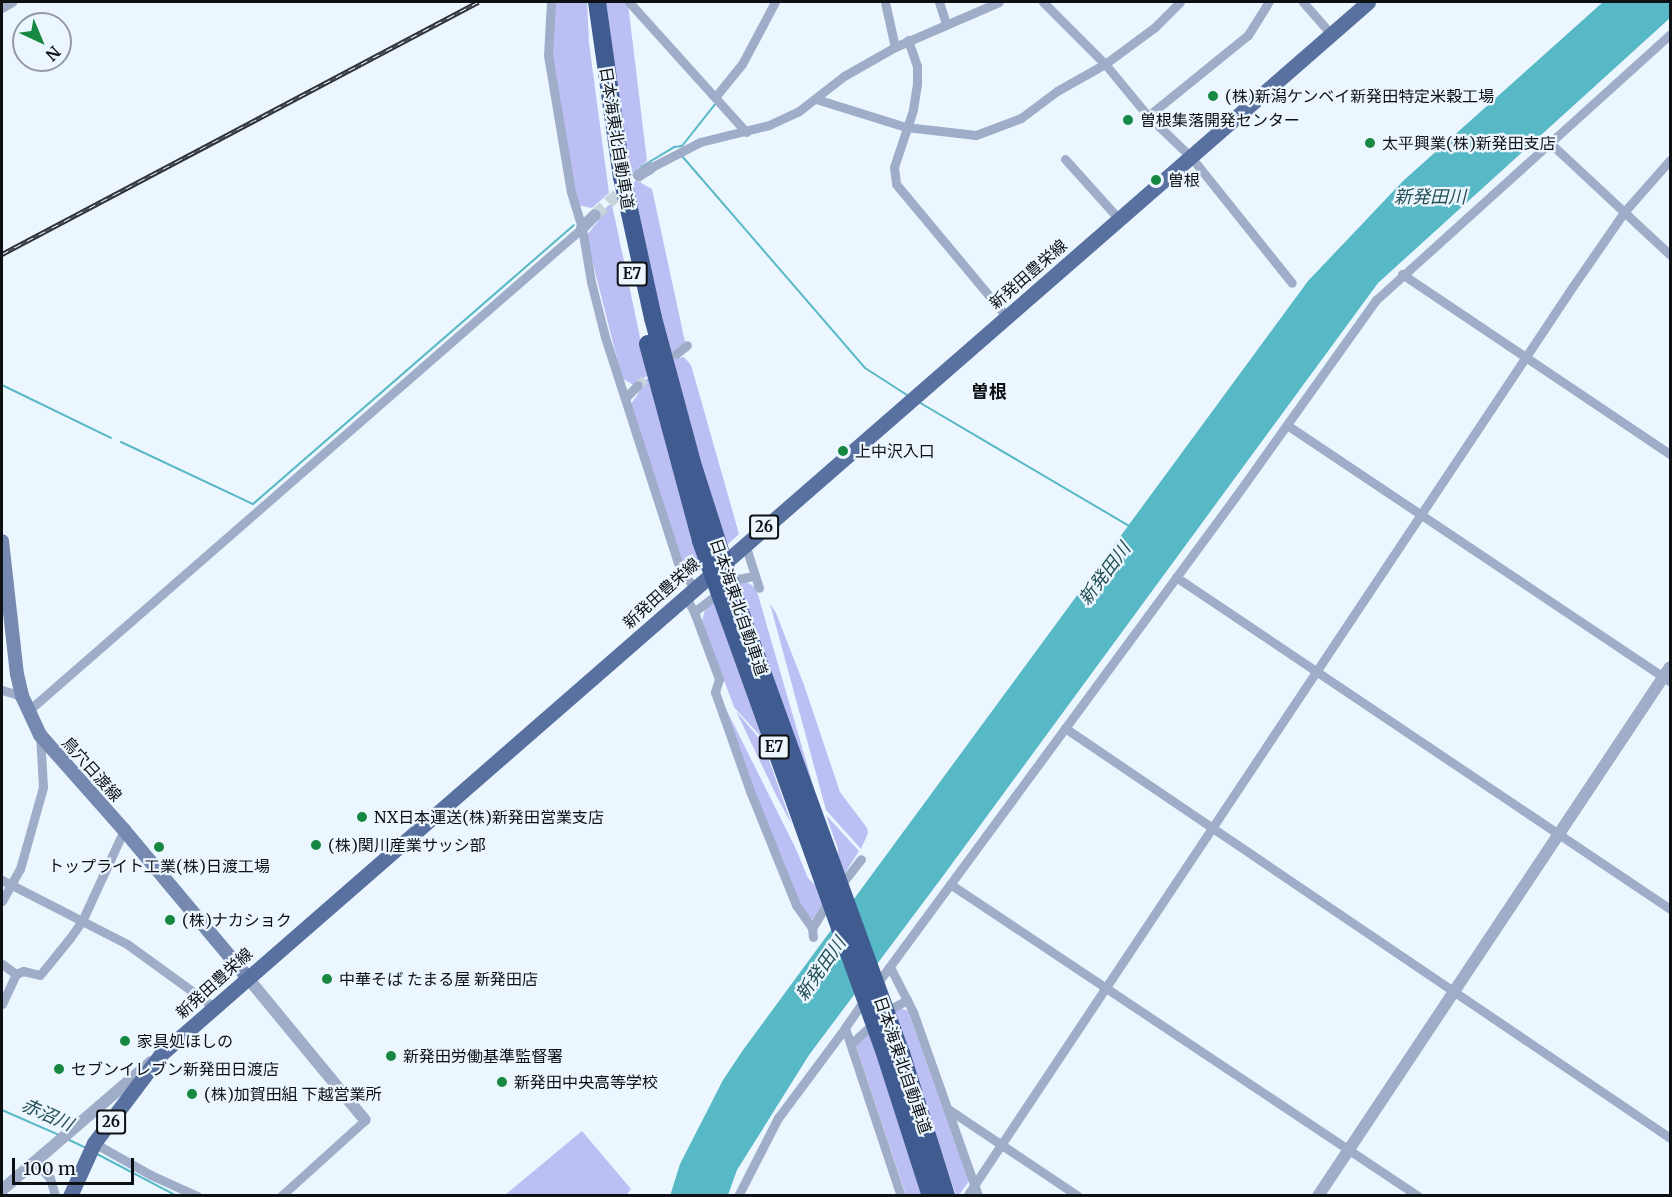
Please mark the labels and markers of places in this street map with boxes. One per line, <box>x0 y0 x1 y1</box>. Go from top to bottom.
place label: (株)新潟ケンベイ新発田特定米穀工場 <box>1225 86 1495 106</box>
marker: (株)新潟ケンベイ新発田特定米穀工場 <box>1206 89 1220 103</box>
place label: 曽根集落開発センター <box>1140 110 1300 130</box>
marker: 曽根集落開発センター <box>1121 113 1135 127</box>
place label: 太平興業(株)新発田支店 <box>1382 133 1556 153</box>
marker: 太平興業(株)新発田支店 <box>1363 136 1377 150</box>
place label: 曽根 <box>1168 170 1200 190</box>
marker: 曽根 <box>1149 173 1163 187</box>
place label: 上中沢入口 <box>855 441 935 461</box>
marker: 上中沢入口 <box>836 444 850 458</box>
place label: NX日本運送(株)新発田営業支店 <box>374 807 604 827</box>
marker: NX日本運送(株)新発田営業支店 <box>355 810 369 824</box>
place label: (株)関川産業サッシ部 <box>328 835 486 855</box>
marker: (株)関川産業サッシ部 <box>309 838 323 852</box>
marker: トップライト工業(株)日渡工場 <box>152 840 166 854</box>
place label: トップライト工業(株)日渡工場 <box>48 856 270 876</box>
place label: (株)ナカショク <box>182 910 292 930</box>
marker: (株)ナカショク <box>163 913 177 927</box>
place label: 中華そば たまる屋 新発田店 <box>339 969 539 989</box>
marker: 中華そば たまる屋 新発田店 <box>320 972 334 986</box>
place label: 家具処ほしの <box>137 1031 233 1051</box>
marker: 家具処ほしの <box>118 1034 132 1048</box>
place label: 新発田労働基準監督署 <box>403 1046 563 1066</box>
marker: 新発田労働基準監督署 <box>384 1049 398 1063</box>
place label: セブンイレブン新発田日渡店 <box>71 1059 279 1079</box>
marker: セブンイレブン新発田日渡店 <box>52 1062 66 1076</box>
place label: 新発田中央高等学校 <box>514 1072 658 1092</box>
marker: 新発田中央高等学校 <box>495 1075 509 1089</box>
place label: (株)加賀田組 下越営業所 <box>204 1084 382 1104</box>
marker: (株)加賀田組 下越営業所 <box>185 1087 199 1101</box>

